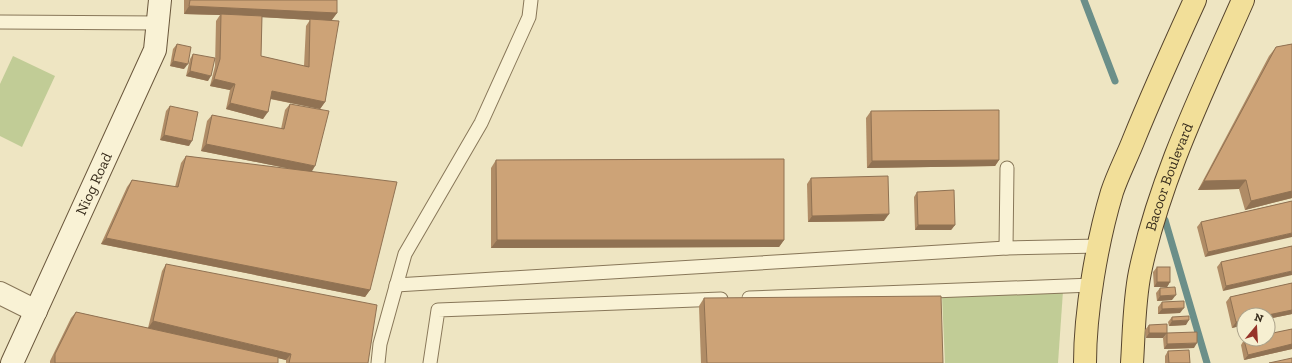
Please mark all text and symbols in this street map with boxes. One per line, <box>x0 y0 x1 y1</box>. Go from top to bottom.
street label: Bacoor Boulevard <box>1142 119 1197 233</box>
street label: Niog Road <box>72 149 116 218</box>
north arrow <box>1236 307 1276 347</box>
text: N <box>1253 310 1266 326</box>

